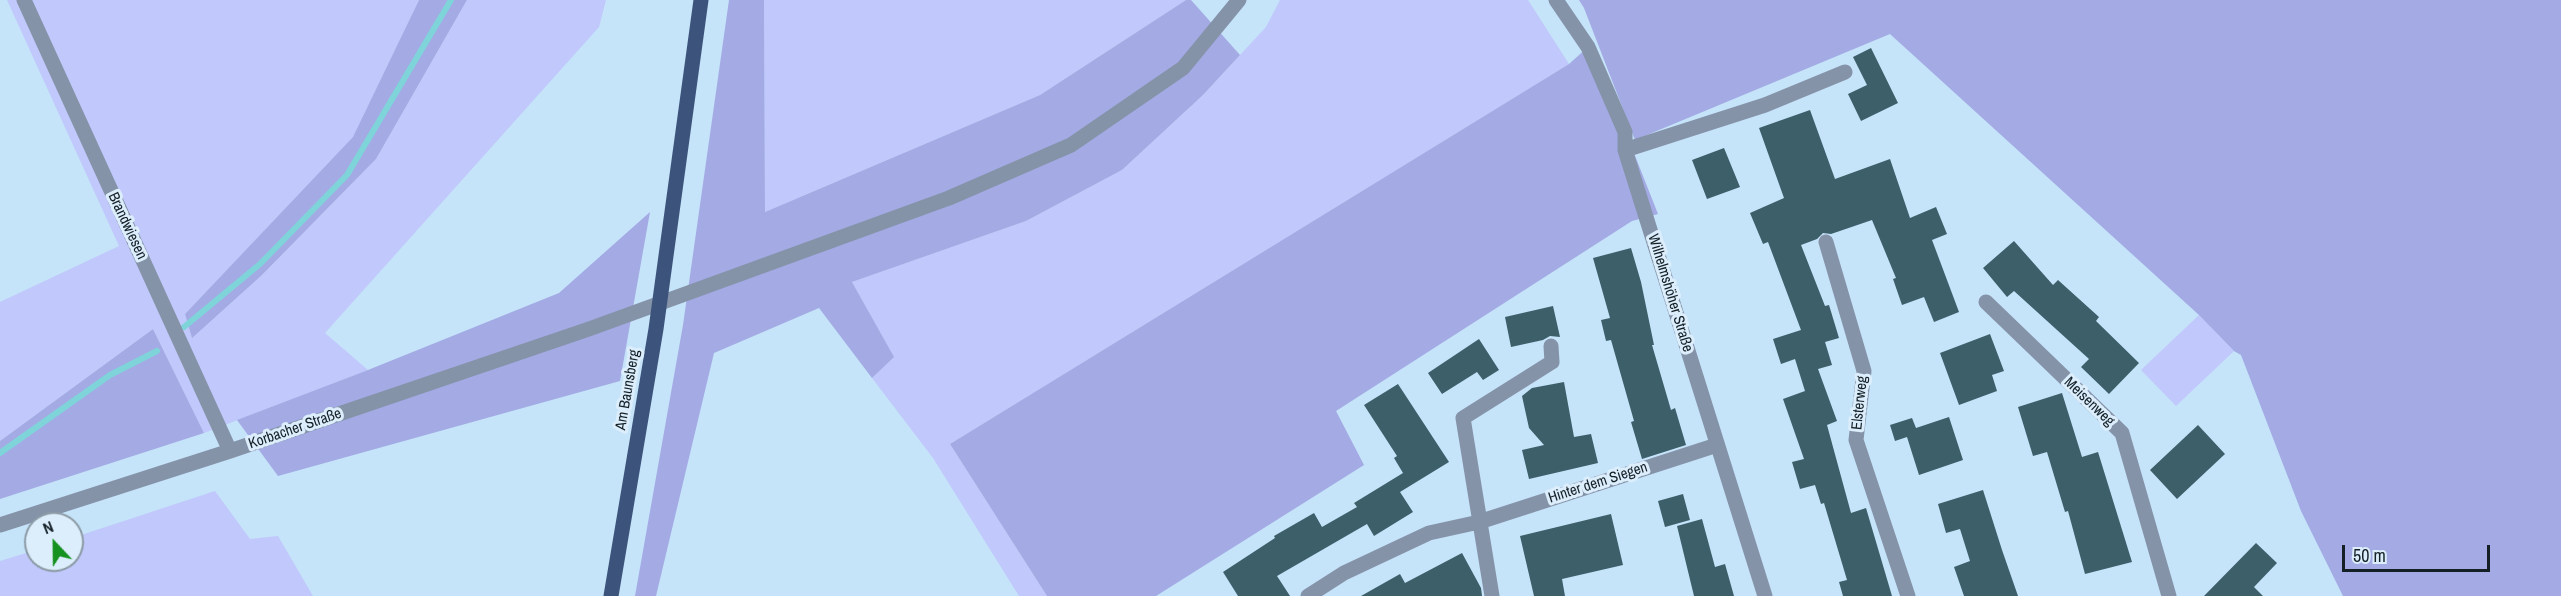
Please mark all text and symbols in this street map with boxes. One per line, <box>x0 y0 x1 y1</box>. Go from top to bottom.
street label: Brandwiesen <box>104 190 150 262</box>
street label: Wilhelmshöher Straße <box>1644 232 1696 354</box>
street label: Am Baunsberg <box>612 348 644 432</box>
street label: Meisenweg <box>2060 374 2118 430</box>
street label: Elsterweg <box>1848 375 1872 431</box>
street label: Korbacher Straße <box>246 405 344 453</box>
street label: Hinter dem Siegen <box>1546 458 1650 508</box>
north arrow <box>24 512 84 572</box>
text: N <box>39 515 57 539</box>
scale bar <box>2345 533 2494 571</box>
text: 50 m <box>2353 543 2386 568</box>

